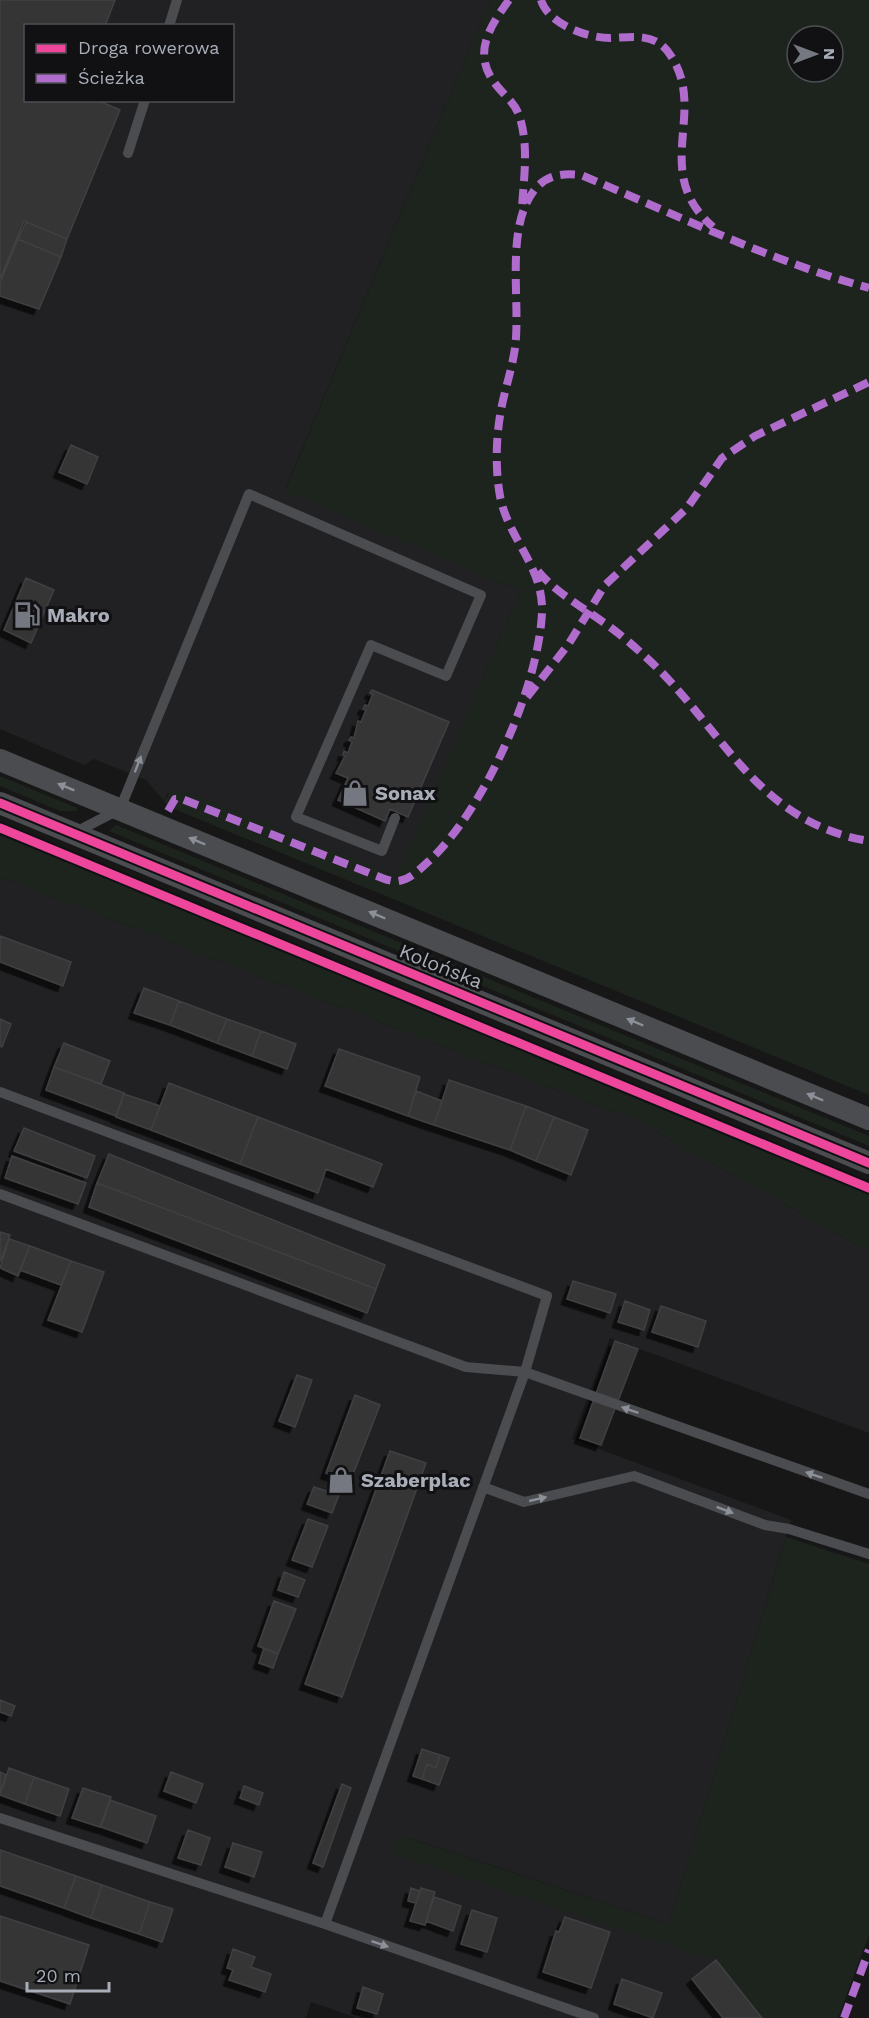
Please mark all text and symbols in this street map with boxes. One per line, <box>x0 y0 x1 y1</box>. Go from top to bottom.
legend <box>24 24 234 102</box>
north arrow <box>785 24 845 84</box>
text: Droga rowerowa <box>78 37 220 58</box>
text: N <box>820 48 839 60</box>
text: Ścieżka <box>78 67 145 88</box>
fuel station icon: Makro <box>12 600 42 630</box>
place label: Makro <box>47 603 110 627</box>
one-way arrow <box>133 755 143 773</box>
shop icon: Sonax <box>340 778 370 808</box>
place label: Sonax <box>375 781 436 805</box>
one-way arrow <box>57 782 75 791</box>
one-way arrow <box>188 836 206 846</box>
one-way arrow <box>368 910 386 920</box>
street label: Kolońska <box>396 938 486 994</box>
one-way arrow <box>626 1017 644 1026</box>
one-way arrow <box>806 1092 824 1101</box>
one-way arrow <box>621 1404 639 1414</box>
shop icon: Szaberplac <box>326 1465 356 1495</box>
place label: Szaberplac <box>361 1468 471 1492</box>
one-way arrow <box>805 1469 823 1479</box>
one-way arrow <box>529 1493 548 1503</box>
one-way arrow <box>716 1505 734 1515</box>
one-way arrow <box>371 1939 389 1949</box>
scale bar <box>27 1955 110 1993</box>
text: 20 m <box>36 1965 81 1986</box>

